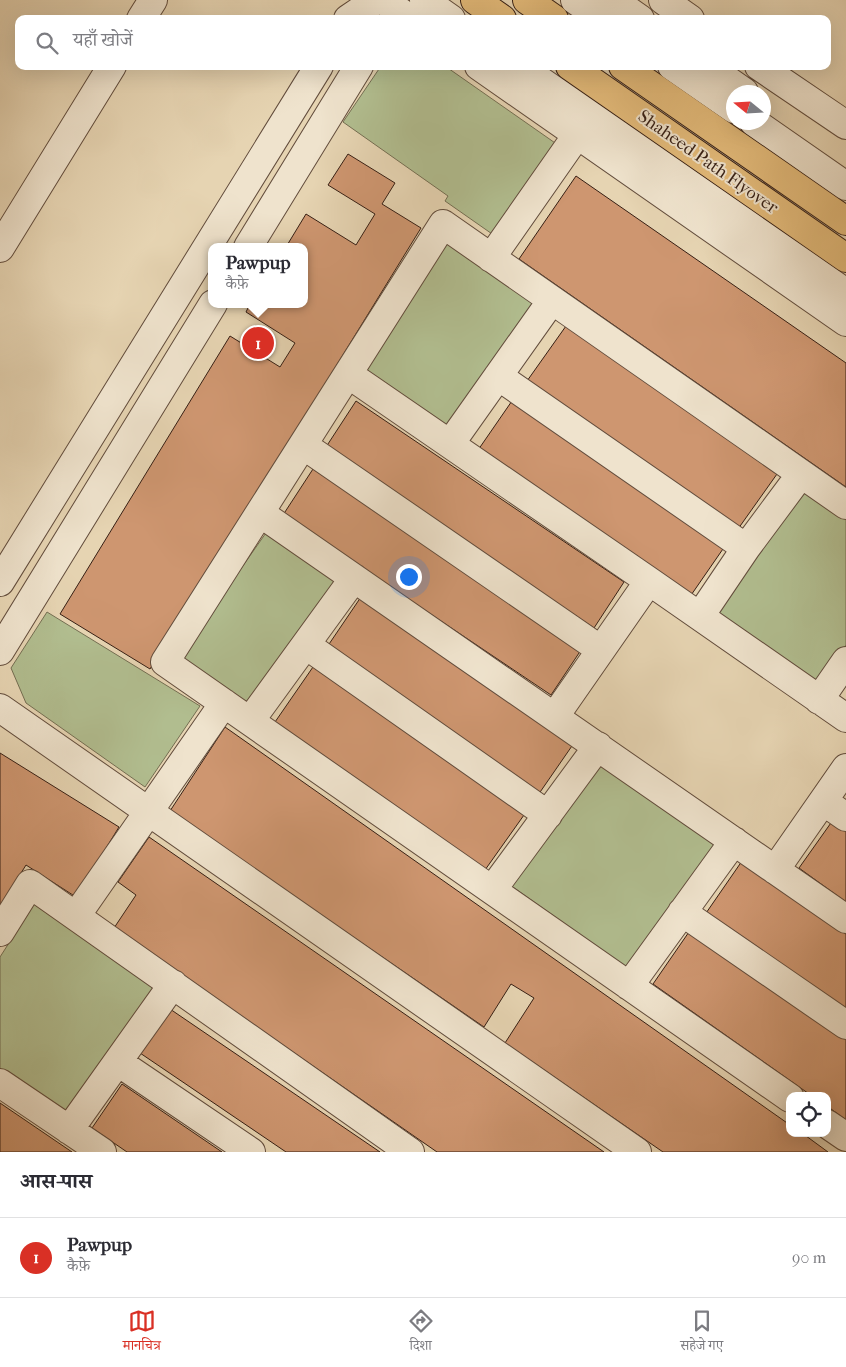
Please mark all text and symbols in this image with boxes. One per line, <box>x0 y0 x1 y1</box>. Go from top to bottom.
search box <box>15 15 831 70</box>
icon: search <box>33 29 61 57</box>
text: यहाँ खोजें <box>73 29 133 51</box>
north arrow <box>726 85 771 130</box>
street label: Shaheed Path Flyover <box>634 106 782 218</box>
popup <box>208 243 308 308</box>
text: Pawpup <box>225 252 291 274</box>
text: कैफ़े <box>225 274 248 293</box>
pin: 1 <box>242 324 274 362</box>
your location <box>396 564 422 590</box>
map controls <box>786 1092 831 1137</box>
button: locate <box>786 1092 831 1137</box>
text: आस-पास <box>20 1169 92 1193</box>
text: Pawpup <box>67 1234 132 1256</box>
text: 1 <box>33 1248 39 1267</box>
text: 90 m <box>792 1248 826 1267</box>
text: कैफ़े <box>67 1256 90 1275</box>
tab: मानचित्र <box>123 1307 161 1359</box>
tab: दिशा <box>407 1307 435 1359</box>
tab: सहेजे गए <box>680 1307 723 1359</box>

